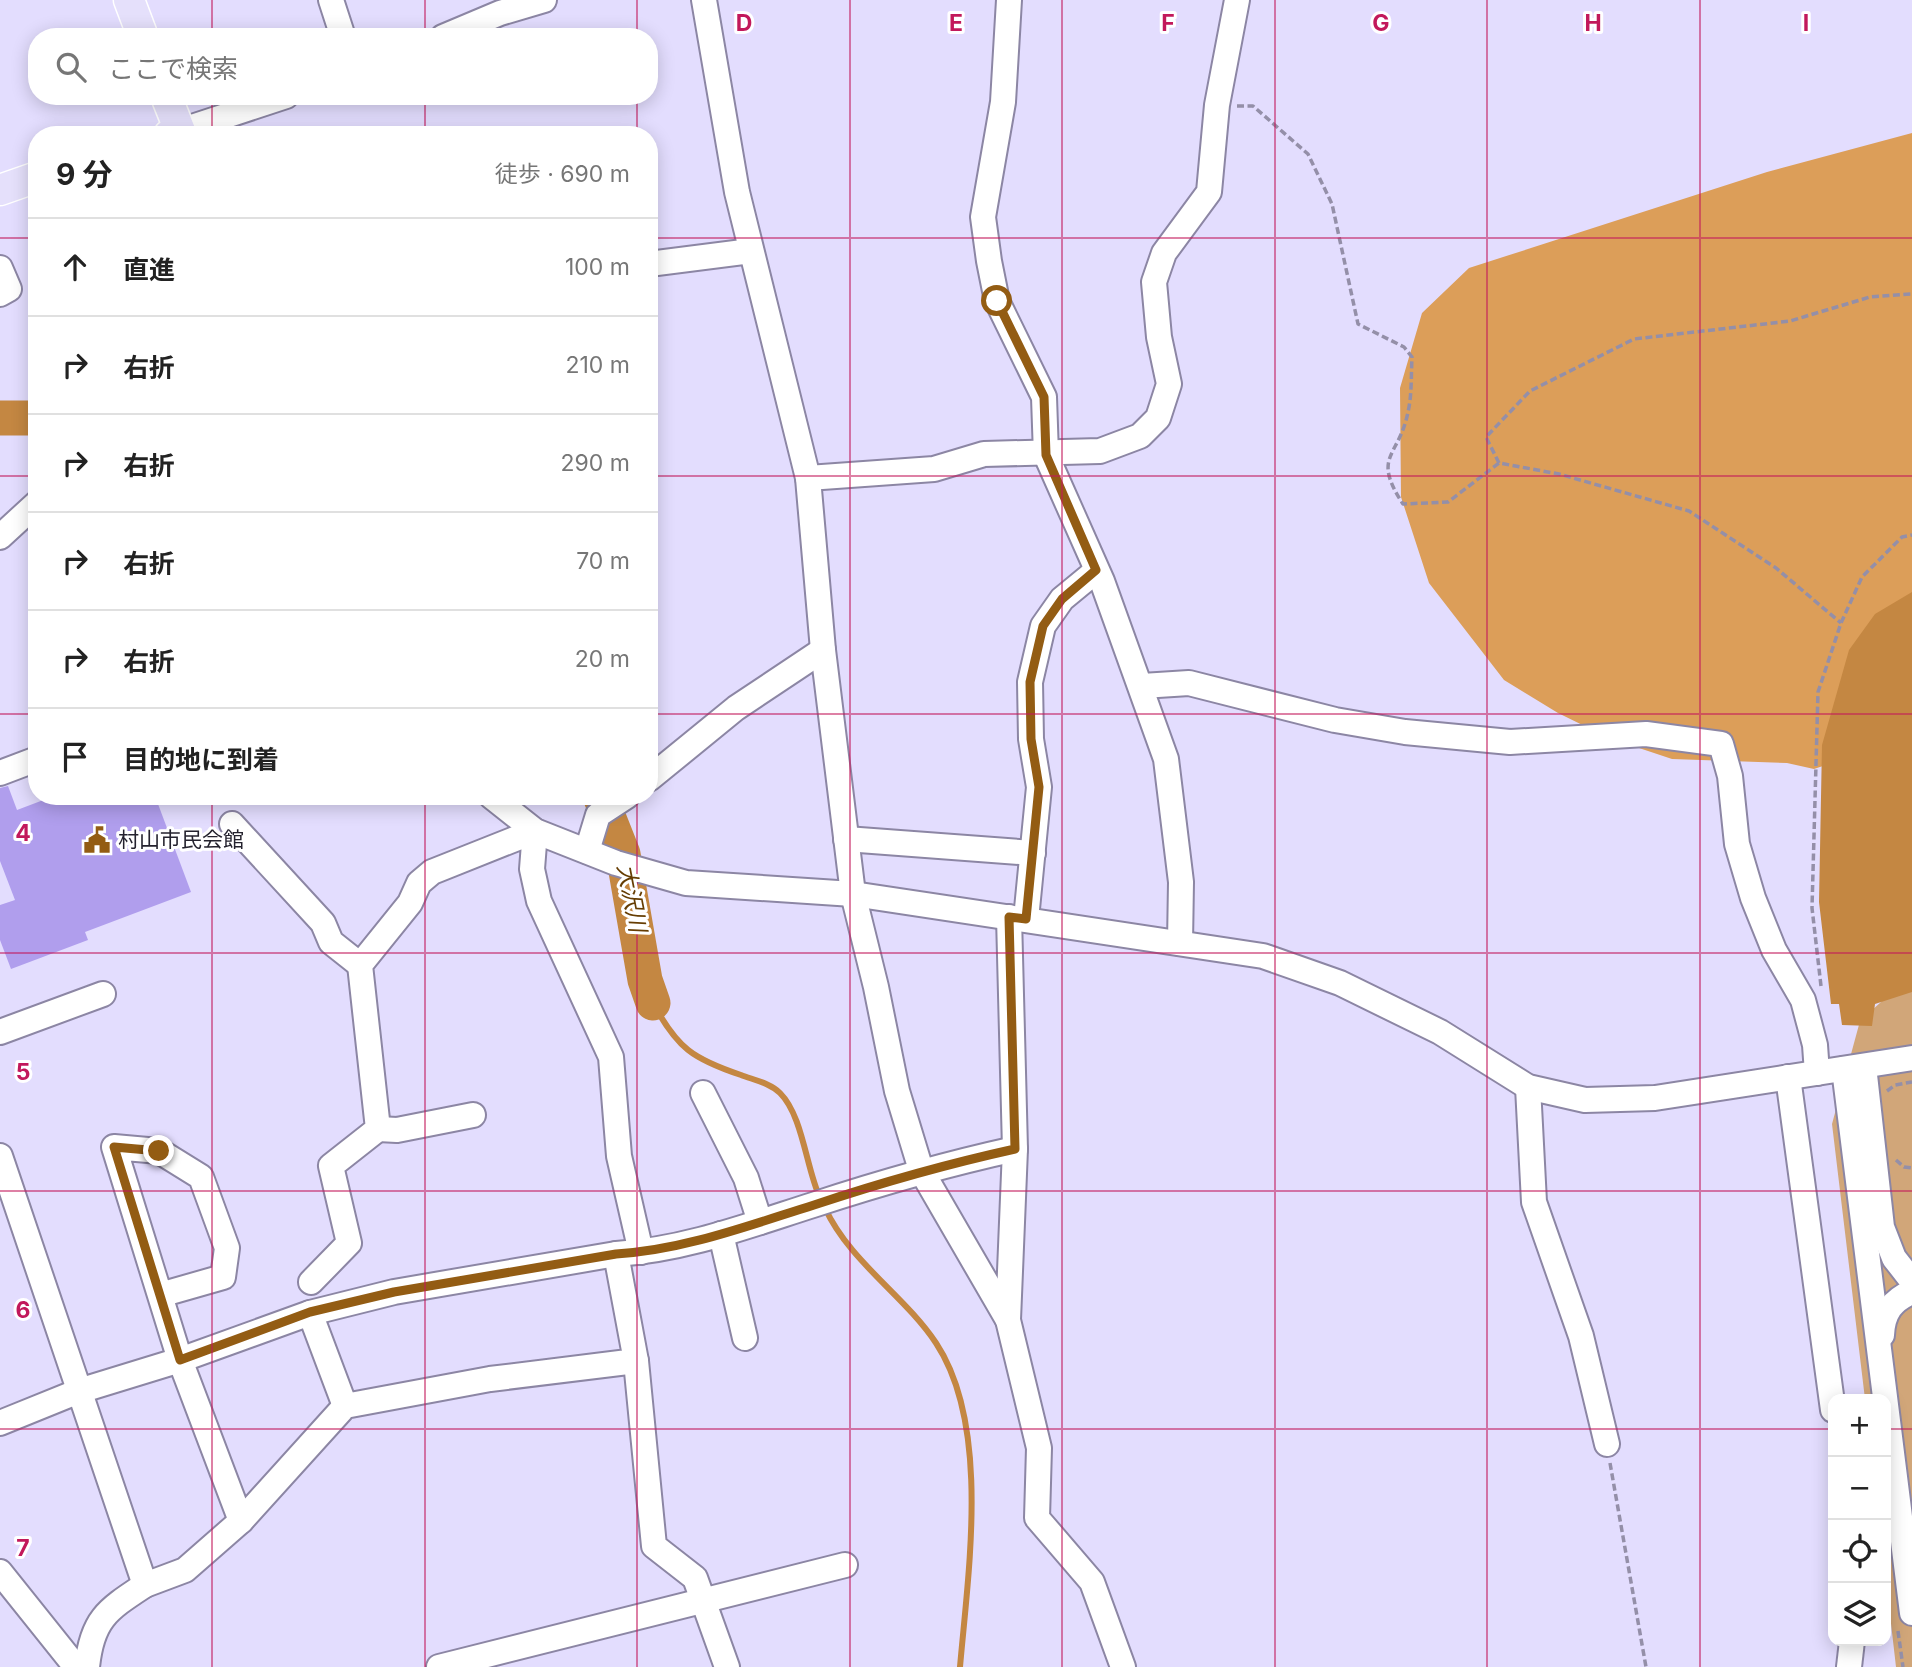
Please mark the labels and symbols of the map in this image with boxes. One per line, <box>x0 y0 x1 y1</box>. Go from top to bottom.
text: D <box>736 9 752 37</box>
text: E <box>949 9 963 37</box>
text: F <box>1161 9 1175 37</box>
text: G <box>1372 9 1390 37</box>
text: H <box>1584 9 1602 37</box>
text: I <box>1803 9 1809 37</box>
route start <box>981 285 1012 316</box>
text: 4 <box>15 819 31 847</box>
public building icon: 村山市民会館 <box>82 825 112 855</box>
place label: 村山市民会館 <box>118 827 244 852</box>
water label: 大沢川 <box>612 861 653 937</box>
text: 5 <box>16 1058 30 1086</box>
route end <box>143 1135 174 1166</box>
text: 6 <box>16 1296 30 1324</box>
text: 7 <box>16 1534 30 1562</box>

